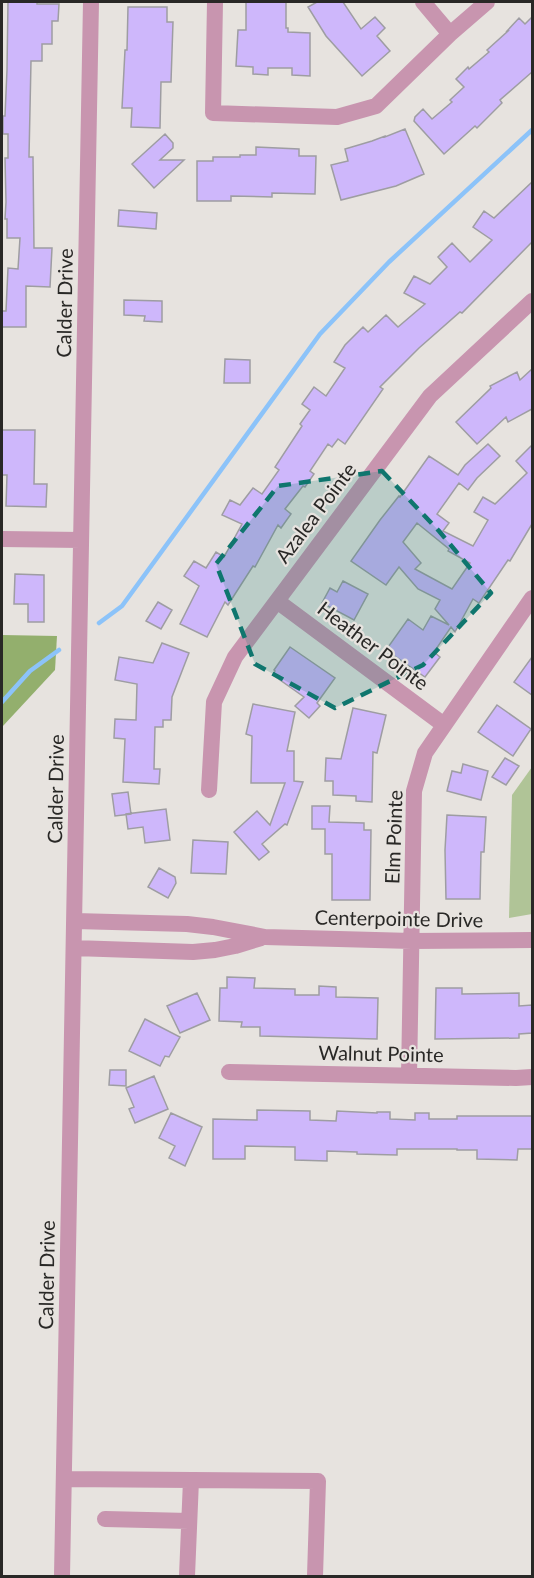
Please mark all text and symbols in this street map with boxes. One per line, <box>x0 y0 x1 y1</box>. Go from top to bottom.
street label: Calder Drive <box>51 248 77 358</box>
street label: Azalea Pointe <box>270 458 361 567</box>
street label: Heather Pointe <box>313 596 434 695</box>
street label: Calder Drive <box>42 734 68 844</box>
street label: Elm Pointe <box>379 790 407 884</box>
street label: Centerpointe Drive <box>315 905 483 931</box>
street label: Walnut Pointe <box>318 1040 444 1066</box>
street label: Calder Drive <box>33 1220 59 1330</box>

